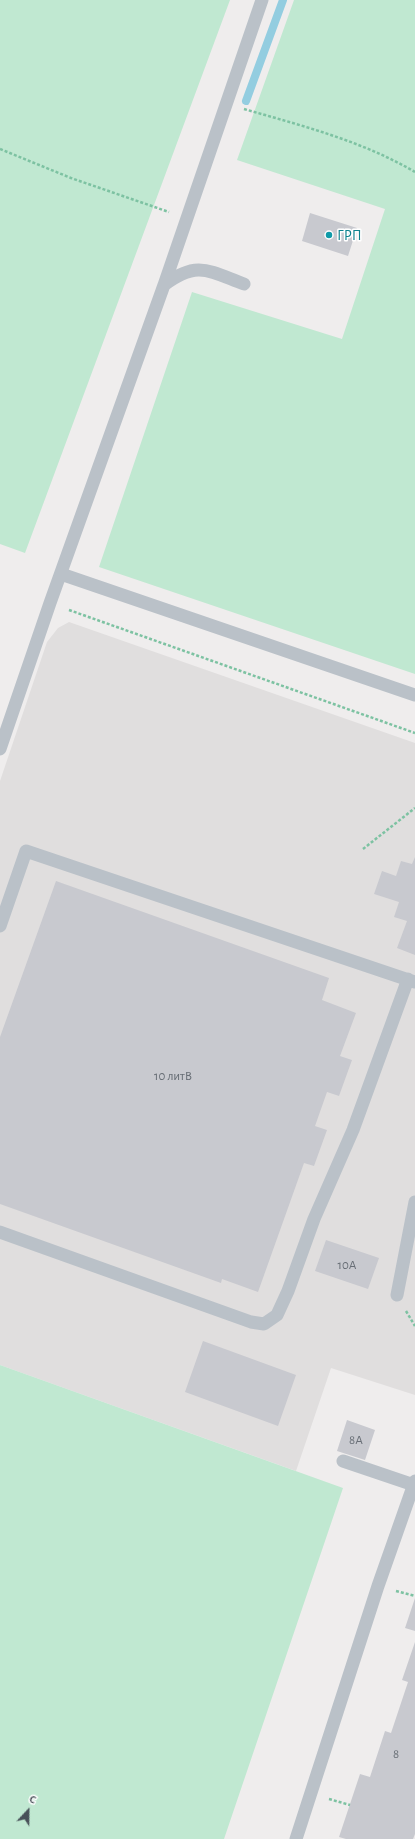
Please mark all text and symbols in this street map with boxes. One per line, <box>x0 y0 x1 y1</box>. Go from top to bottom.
place label: ГРП <box>337 226 362 244</box>
marker: ГРП <box>324 230 334 240</box>
house number: 10 литВ <box>154 1068 192 1084</box>
house number: 10А <box>338 1257 356 1273</box>
house number: 8А <box>349 1432 363 1448</box>
house number: 8 <box>393 1746 399 1762</box>
north arrow <box>8 1791 48 1831</box>
text: С <box>28 1793 38 1806</box>

